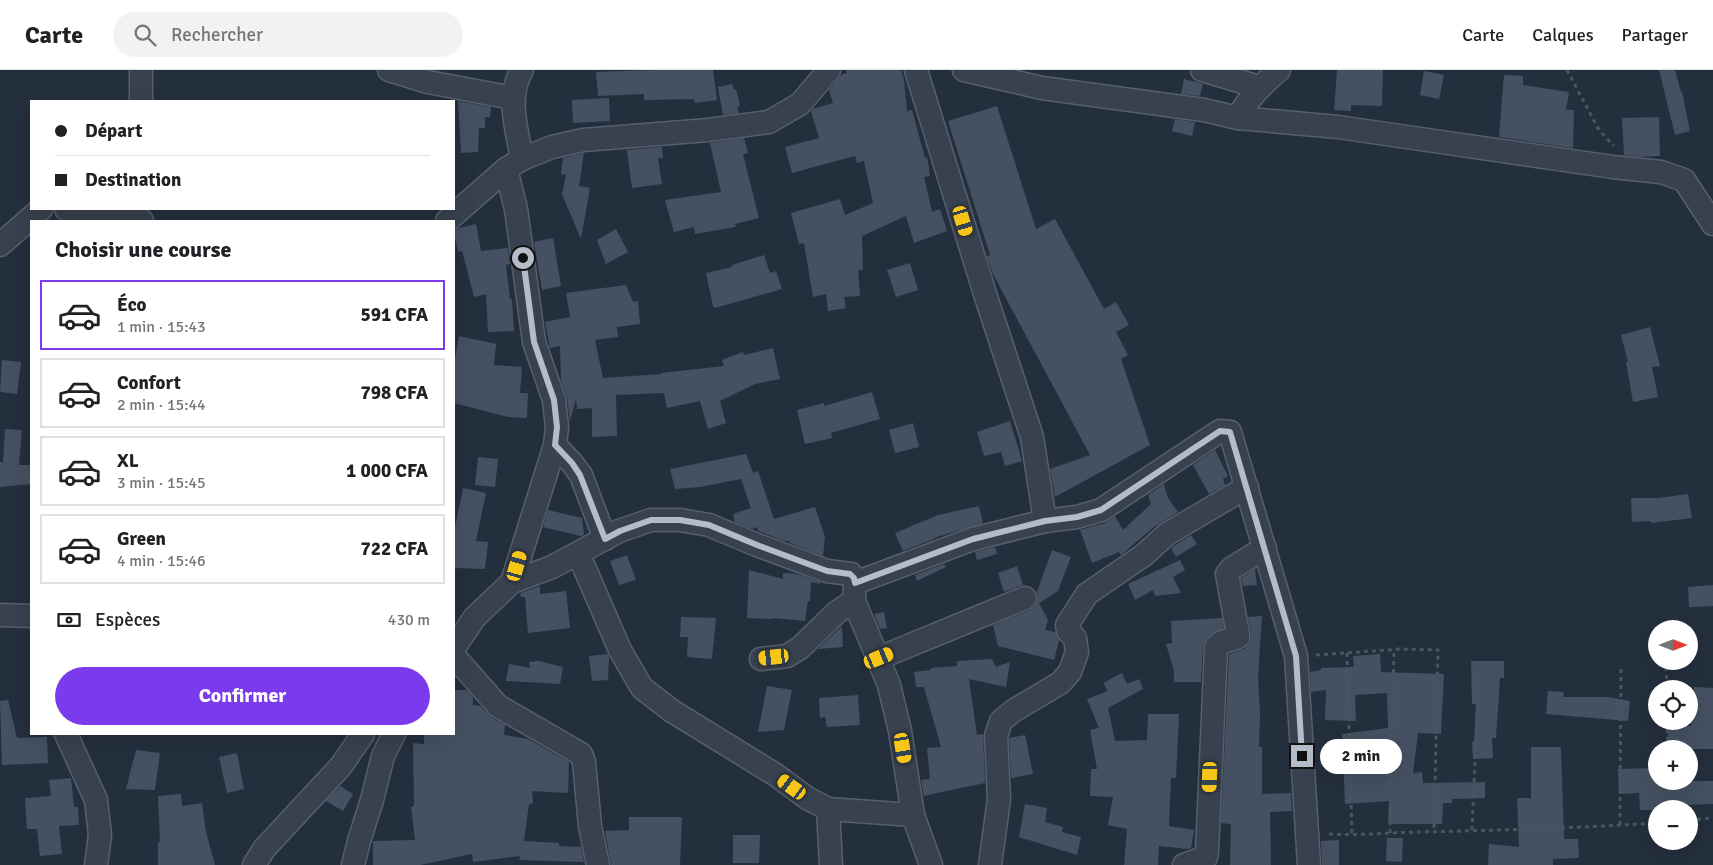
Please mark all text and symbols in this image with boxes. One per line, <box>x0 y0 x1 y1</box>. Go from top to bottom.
search box <box>113 12 463 57</box>
text: Carte <box>25 20 83 50</box>
icon: search <box>131 21 159 49</box>
text: Rechercher <box>171 23 263 47</box>
text: Carte <box>1462 24 1504 46</box>
text: Calques <box>1532 24 1594 46</box>
text: Partager <box>1622 24 1688 46</box>
text: Départ <box>85 119 142 143</box>
text: Destination <box>85 168 181 192</box>
car <box>951 204 974 238</box>
text: Choisir une course <box>55 236 231 263</box>
route start <box>512 247 534 269</box>
icon: car <box>57 293 102 338</box>
text: Éco <box>117 293 147 317</box>
text: 591 CFA <box>360 303 428 327</box>
text: 1 min · 15:43 <box>117 317 206 337</box>
icon: car <box>57 371 102 416</box>
text: Confort <box>117 371 181 395</box>
text: 798 CFA <box>360 381 428 405</box>
text: 2 min · 15:44 <box>117 395 206 415</box>
icon: car <box>57 449 102 494</box>
text: XL <box>117 449 139 473</box>
text: 1 000 CFA <box>346 459 428 483</box>
text: 3 min · 15:45 <box>117 473 206 493</box>
icon: car <box>57 527 102 572</box>
text: Green <box>117 527 166 551</box>
text: 722 CFA <box>360 537 428 561</box>
car <box>505 550 528 582</box>
text: 4 min · 15:46 <box>117 551 206 571</box>
icon: cash <box>55 606 83 634</box>
text: Espèces <box>95 608 160 632</box>
text: 430 m <box>388 610 430 630</box>
north arrow <box>1648 620 1698 670</box>
map controls <box>1648 620 1698 850</box>
car <box>862 645 895 671</box>
car <box>758 648 789 666</box>
button: Confirmer <box>55 667 430 725</box>
button: locate <box>1648 680 1698 730</box>
car <box>893 732 912 764</box>
callout: 2 min <box>1320 738 1402 774</box>
button: + <box>1648 740 1698 790</box>
route end <box>1291 745 1313 767</box>
text: 2 min <box>1342 746 1380 766</box>
car <box>1201 762 1218 792</box>
car <box>775 772 808 802</box>
button: − <box>1648 800 1698 850</box>

